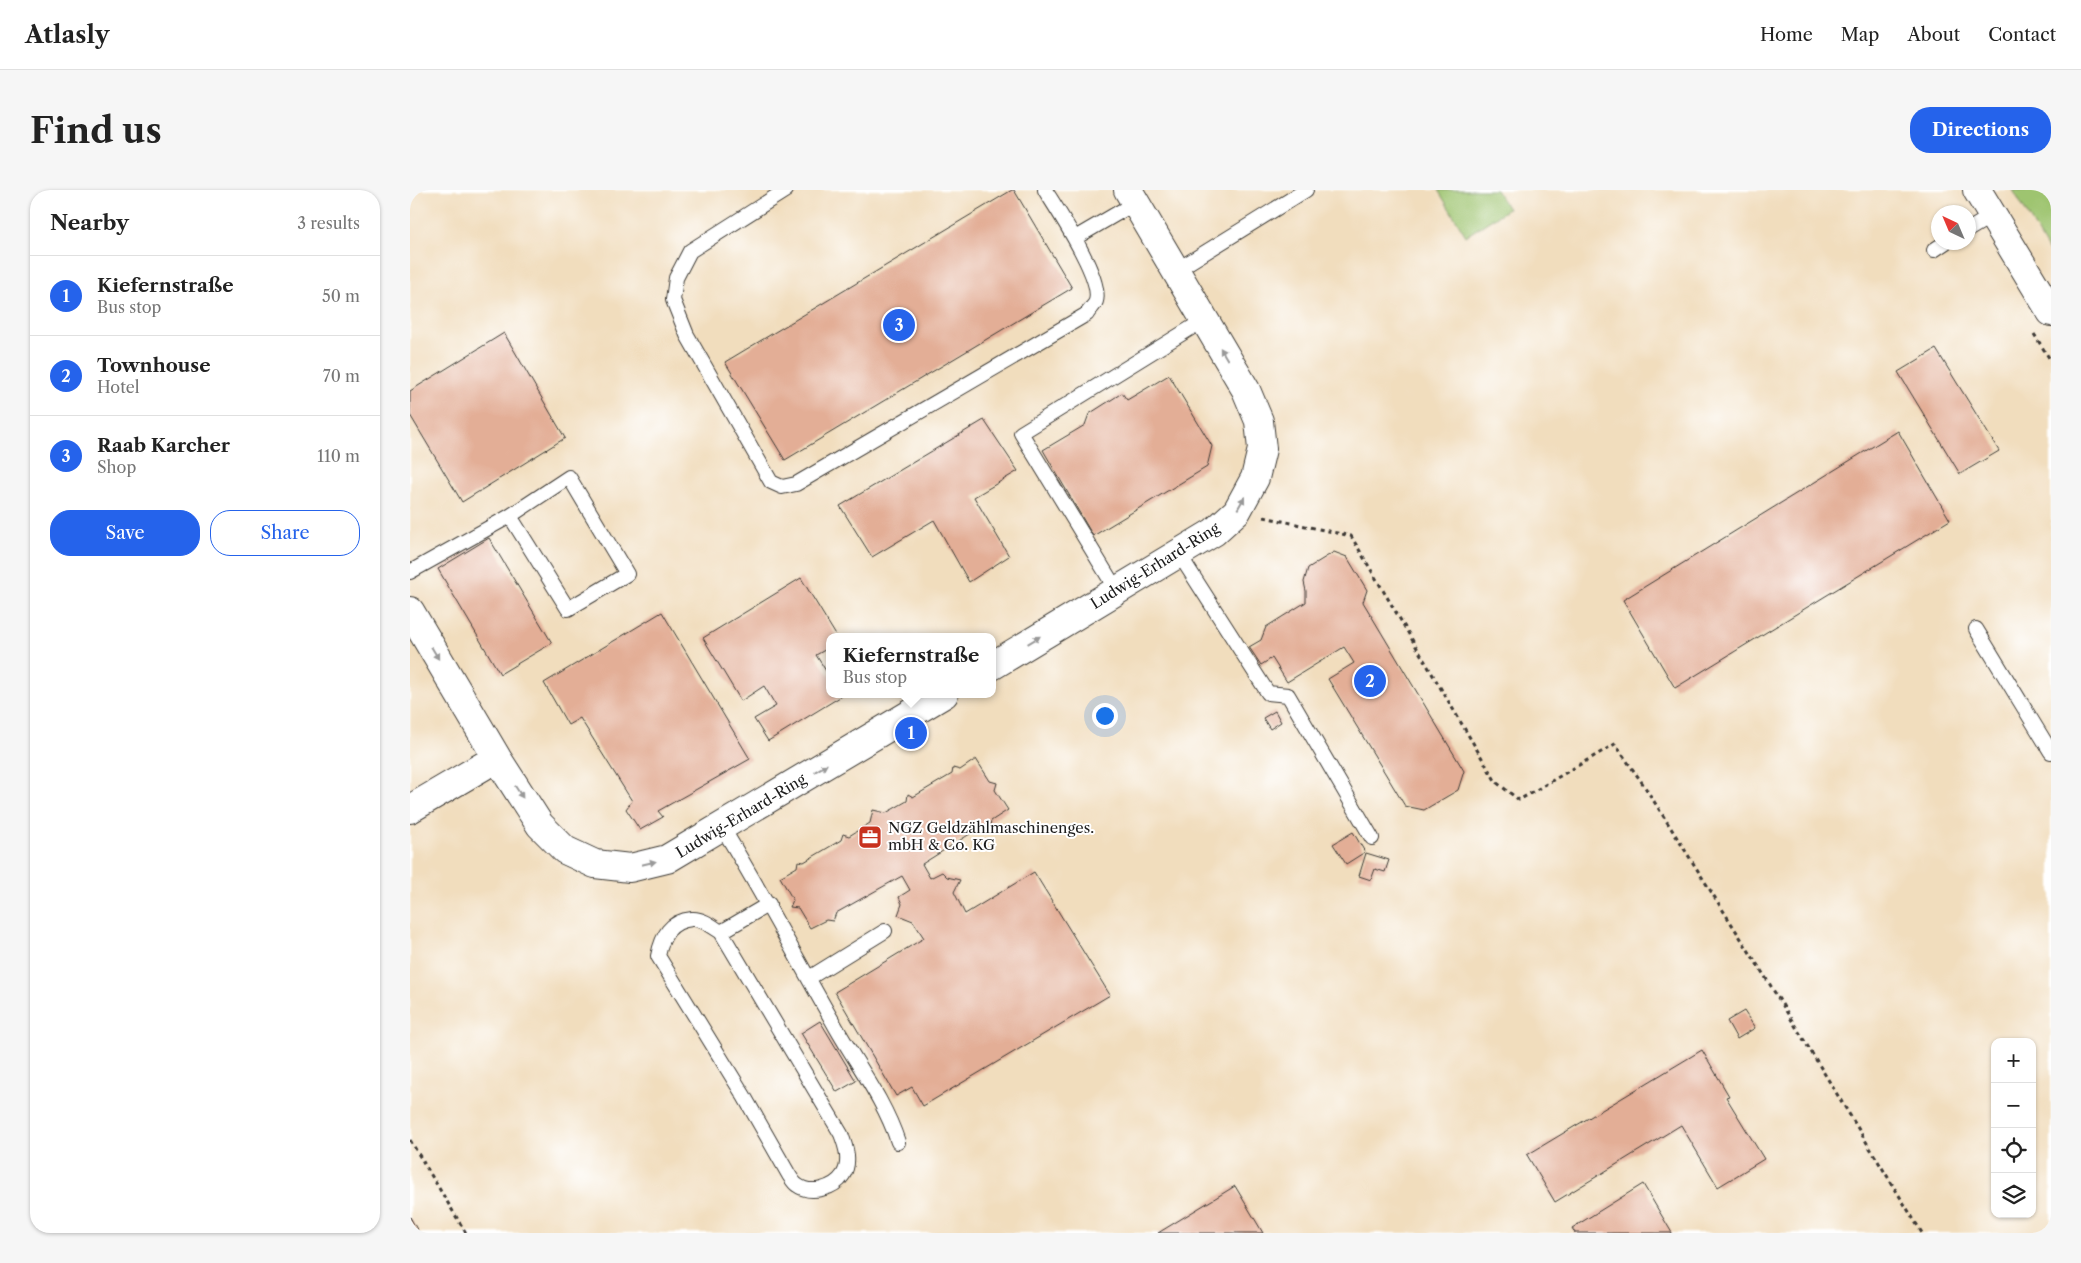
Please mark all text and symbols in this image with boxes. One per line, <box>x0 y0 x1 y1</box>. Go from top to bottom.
text: Atlasly <box>25 20 109 49</box>
text: Home <box>1760 24 1813 46</box>
text: Map <box>1841 24 1879 46</box>
text: About <box>1907 24 1960 46</box>
text: Contact <box>1988 24 2056 46</box>
button: Directions <box>1910 107 2051 153</box>
text: Find us <box>30 109 162 152</box>
north arrow <box>1931 205 1976 250</box>
text: Nearby <box>50 210 129 235</box>
text: 3 results <box>297 213 360 233</box>
text: Kiefernstraße <box>97 274 234 297</box>
text: 1 <box>62 286 70 306</box>
text: 50 m <box>322 286 360 306</box>
text: Bus stop <box>97 297 161 317</box>
pin: 3 <box>883 306 915 344</box>
one-way arrow <box>1220 347 1229 360</box>
text: Townhouse <box>97 354 211 377</box>
text: 2 <box>61 366 71 386</box>
text: 70 m <box>323 366 360 386</box>
text: Hotel <box>97 377 140 397</box>
text: Raab Karcher <box>97 434 230 457</box>
text: 3 <box>61 446 71 466</box>
text: 110 m <box>317 446 360 466</box>
text: Shop <box>97 457 136 477</box>
one-way arrow <box>1237 496 1245 511</box>
button: Save <box>50 510 200 556</box>
button: Share <box>210 510 360 556</box>
street label: Ludwig-Erhard-Ring <box>1087 518 1223 613</box>
popup <box>826 633 996 698</box>
one-way arrow <box>1028 636 1041 645</box>
text: Kiefernstraße <box>843 644 979 667</box>
one-way arrow <box>430 647 439 660</box>
pin: 2 <box>1354 662 1386 700</box>
text: Bus stop <box>843 667 907 687</box>
your location <box>1092 703 1118 729</box>
pin: 1 <box>895 714 927 752</box>
one-way arrow <box>815 763 828 772</box>
street label: Ludwig-Erhard-Ring <box>672 769 809 862</box>
one-way arrow <box>514 785 524 799</box>
place label: NGZ Geldzählmaschinenges. mbH & Co. KG <box>888 818 1094 854</box>
office icon: NGZ Geldzählmaschinenges. mbH & Co. KG <box>857 824 883 850</box>
one-way arrow <box>642 859 657 867</box>
map controls <box>1991 1038 2036 1218</box>
button: + <box>1991 1038 2036 1083</box>
button: − <box>1991 1083 2036 1128</box>
button: locate <box>1991 1128 2036 1173</box>
button: layers <box>1991 1173 2036 1218</box>

